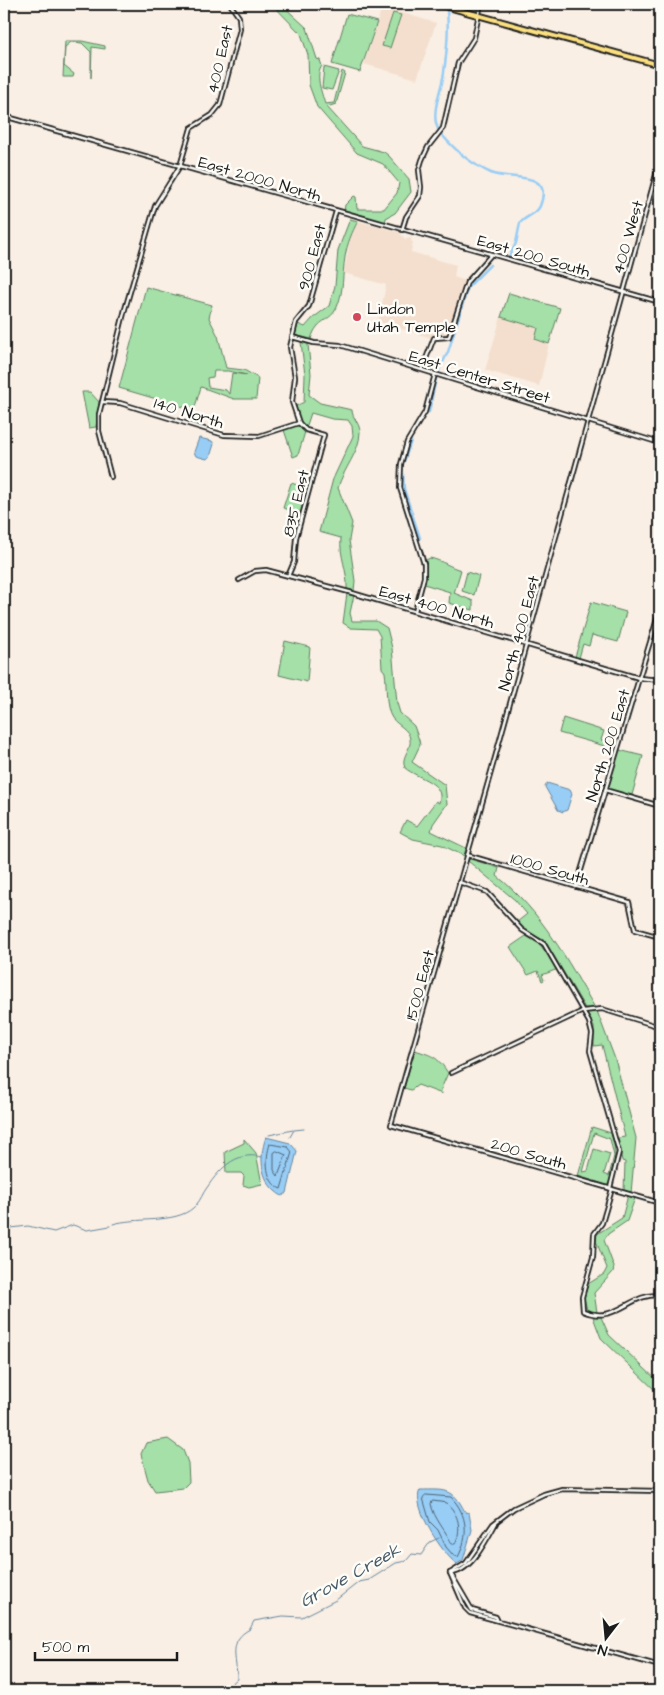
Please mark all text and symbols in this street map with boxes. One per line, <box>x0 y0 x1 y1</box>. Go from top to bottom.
street label: 400 East <box>201 22 239 96</box>
street label: East 2000 North <box>196 151 324 207</box>
street label: 400 West <box>607 197 649 277</box>
street label: 900 East <box>293 221 332 293</box>
street label: East 200 South <box>475 229 593 283</box>
place label: Lindon Utah Temple <box>367 298 456 338</box>
marker: Lindon Utah Temple <box>351 311 363 323</box>
street label: East Center Street <box>407 345 553 409</box>
street label: 140 North <box>151 392 226 434</box>
street label: 835 East <box>277 467 315 539</box>
street label: North 400 East <box>493 573 545 693</box>
street label: East 400 North <box>377 580 497 634</box>
street label: North 200 East <box>580 686 636 804</box>
street label: 1000 South <box>508 847 592 891</box>
street label: 1500 East <box>400 947 440 1023</box>
street label: 200 South <box>488 1133 569 1175</box>
water label: Grove Creek <box>295 1537 406 1614</box>
north arrow <box>582 1612 632 1662</box>
scale bar <box>35 1630 178 1662</box>
text: 500 m <box>42 1637 90 1658</box>
text: N <box>596 1639 610 1660</box>

